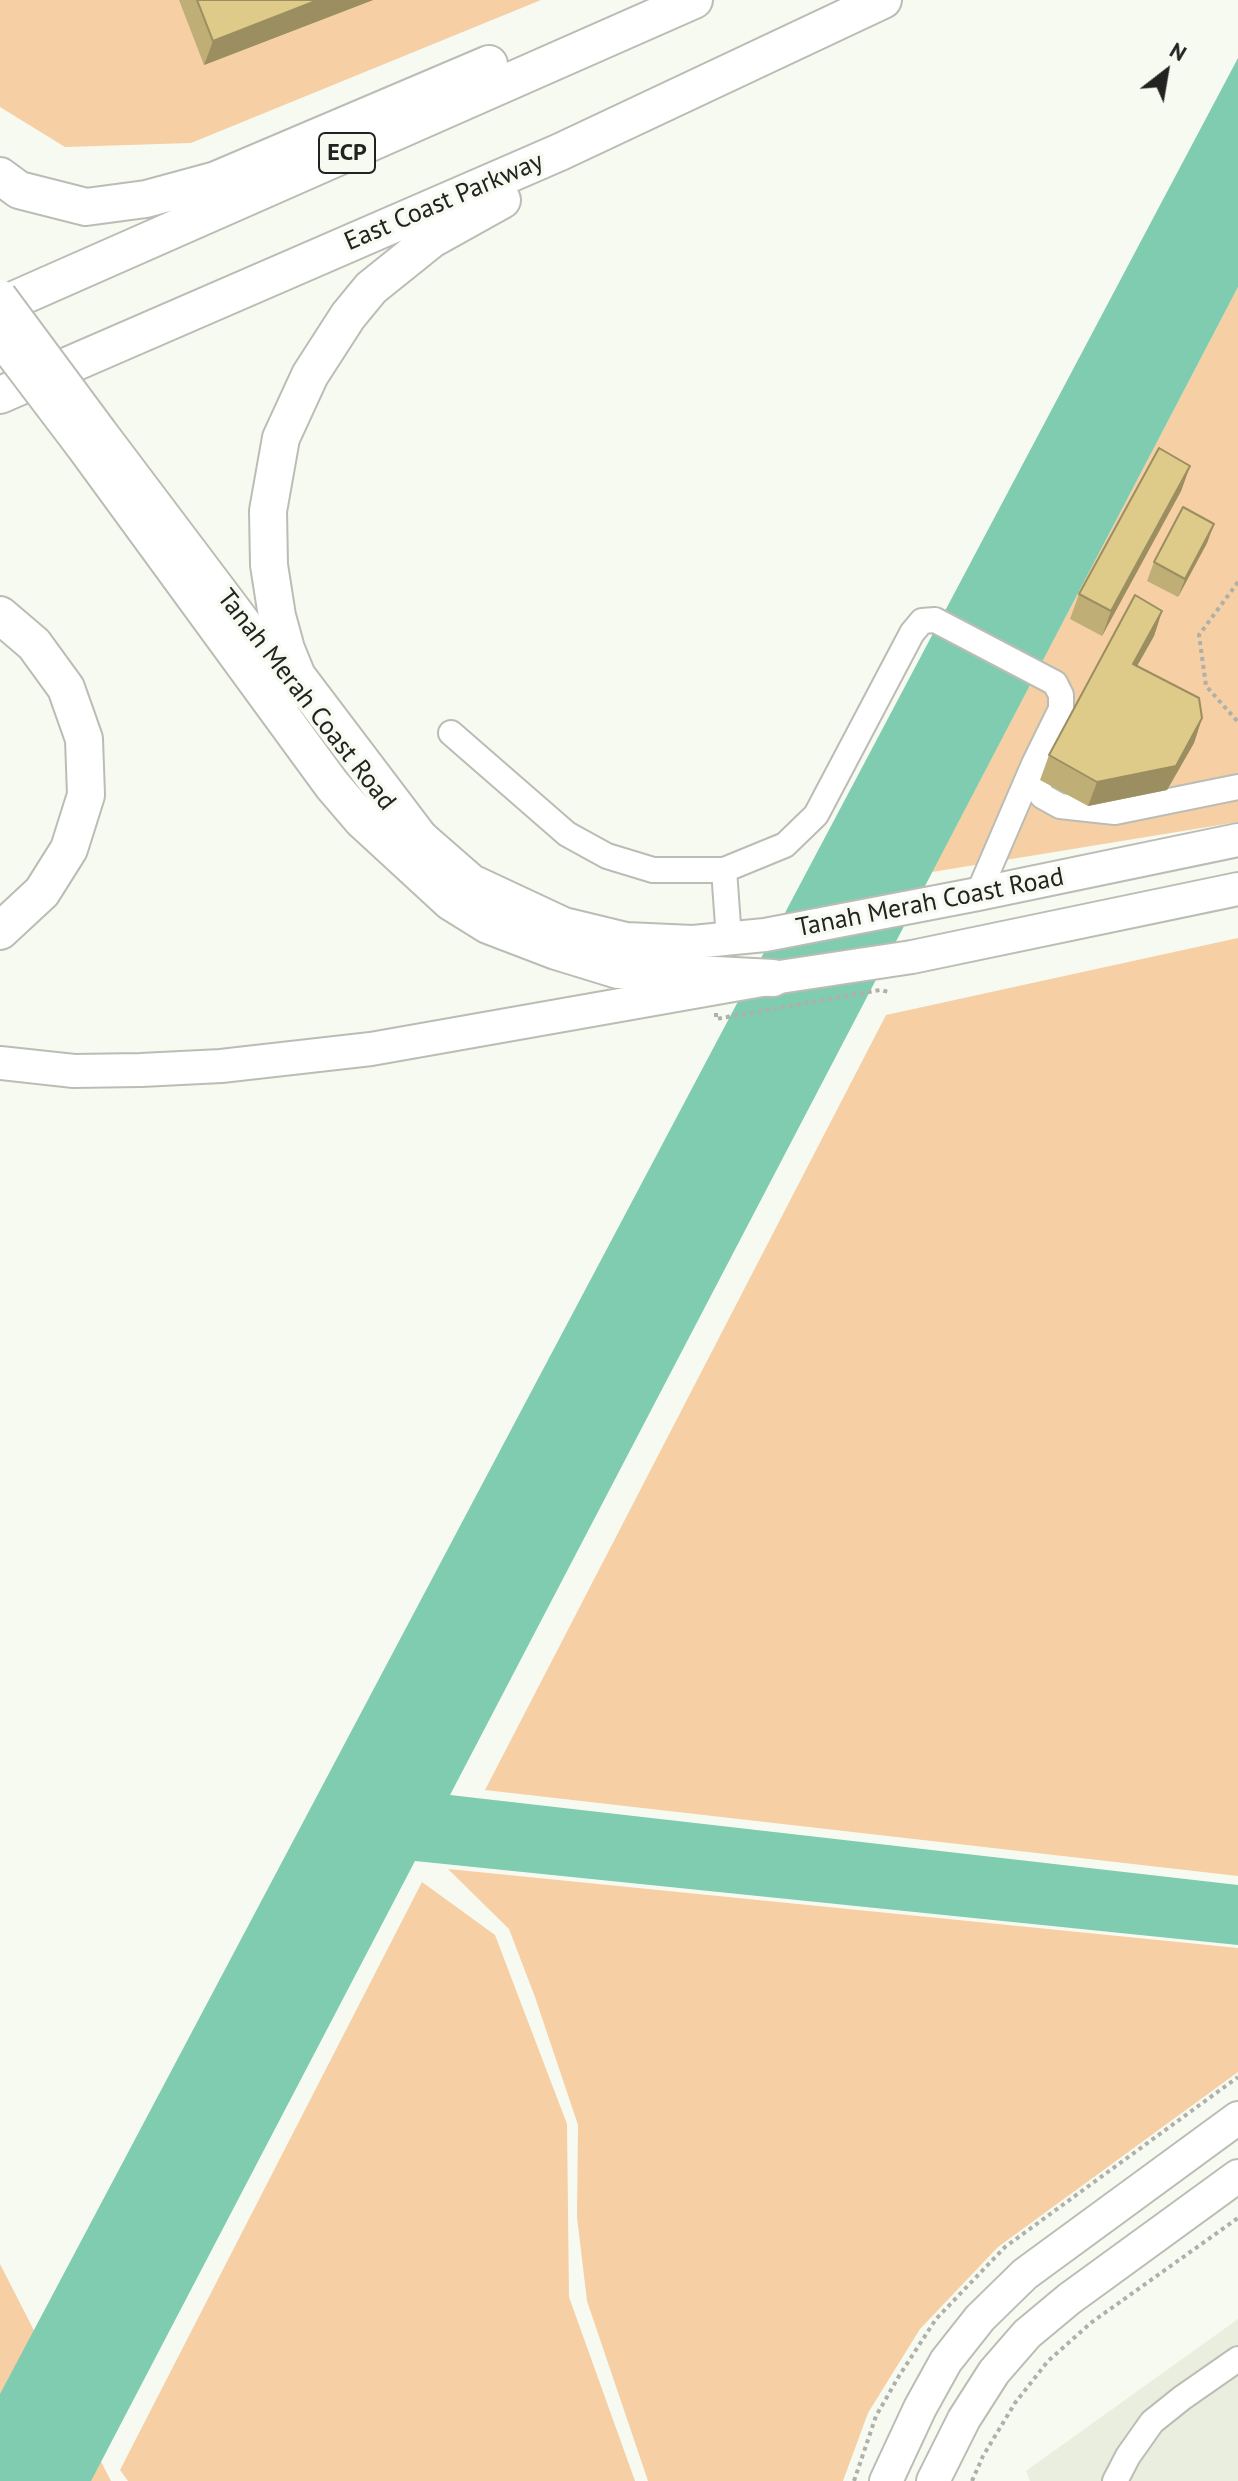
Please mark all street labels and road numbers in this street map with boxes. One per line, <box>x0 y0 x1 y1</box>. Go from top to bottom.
road number: ECP <box>319 133 375 173</box>
street label: East Coast Parkway <box>340 146 548 258</box>
street label: Tanah Merah Coast Road <box>210 583 402 817</box>
street label: Tanah Merah Coast Road <box>793 862 1067 944</box>

